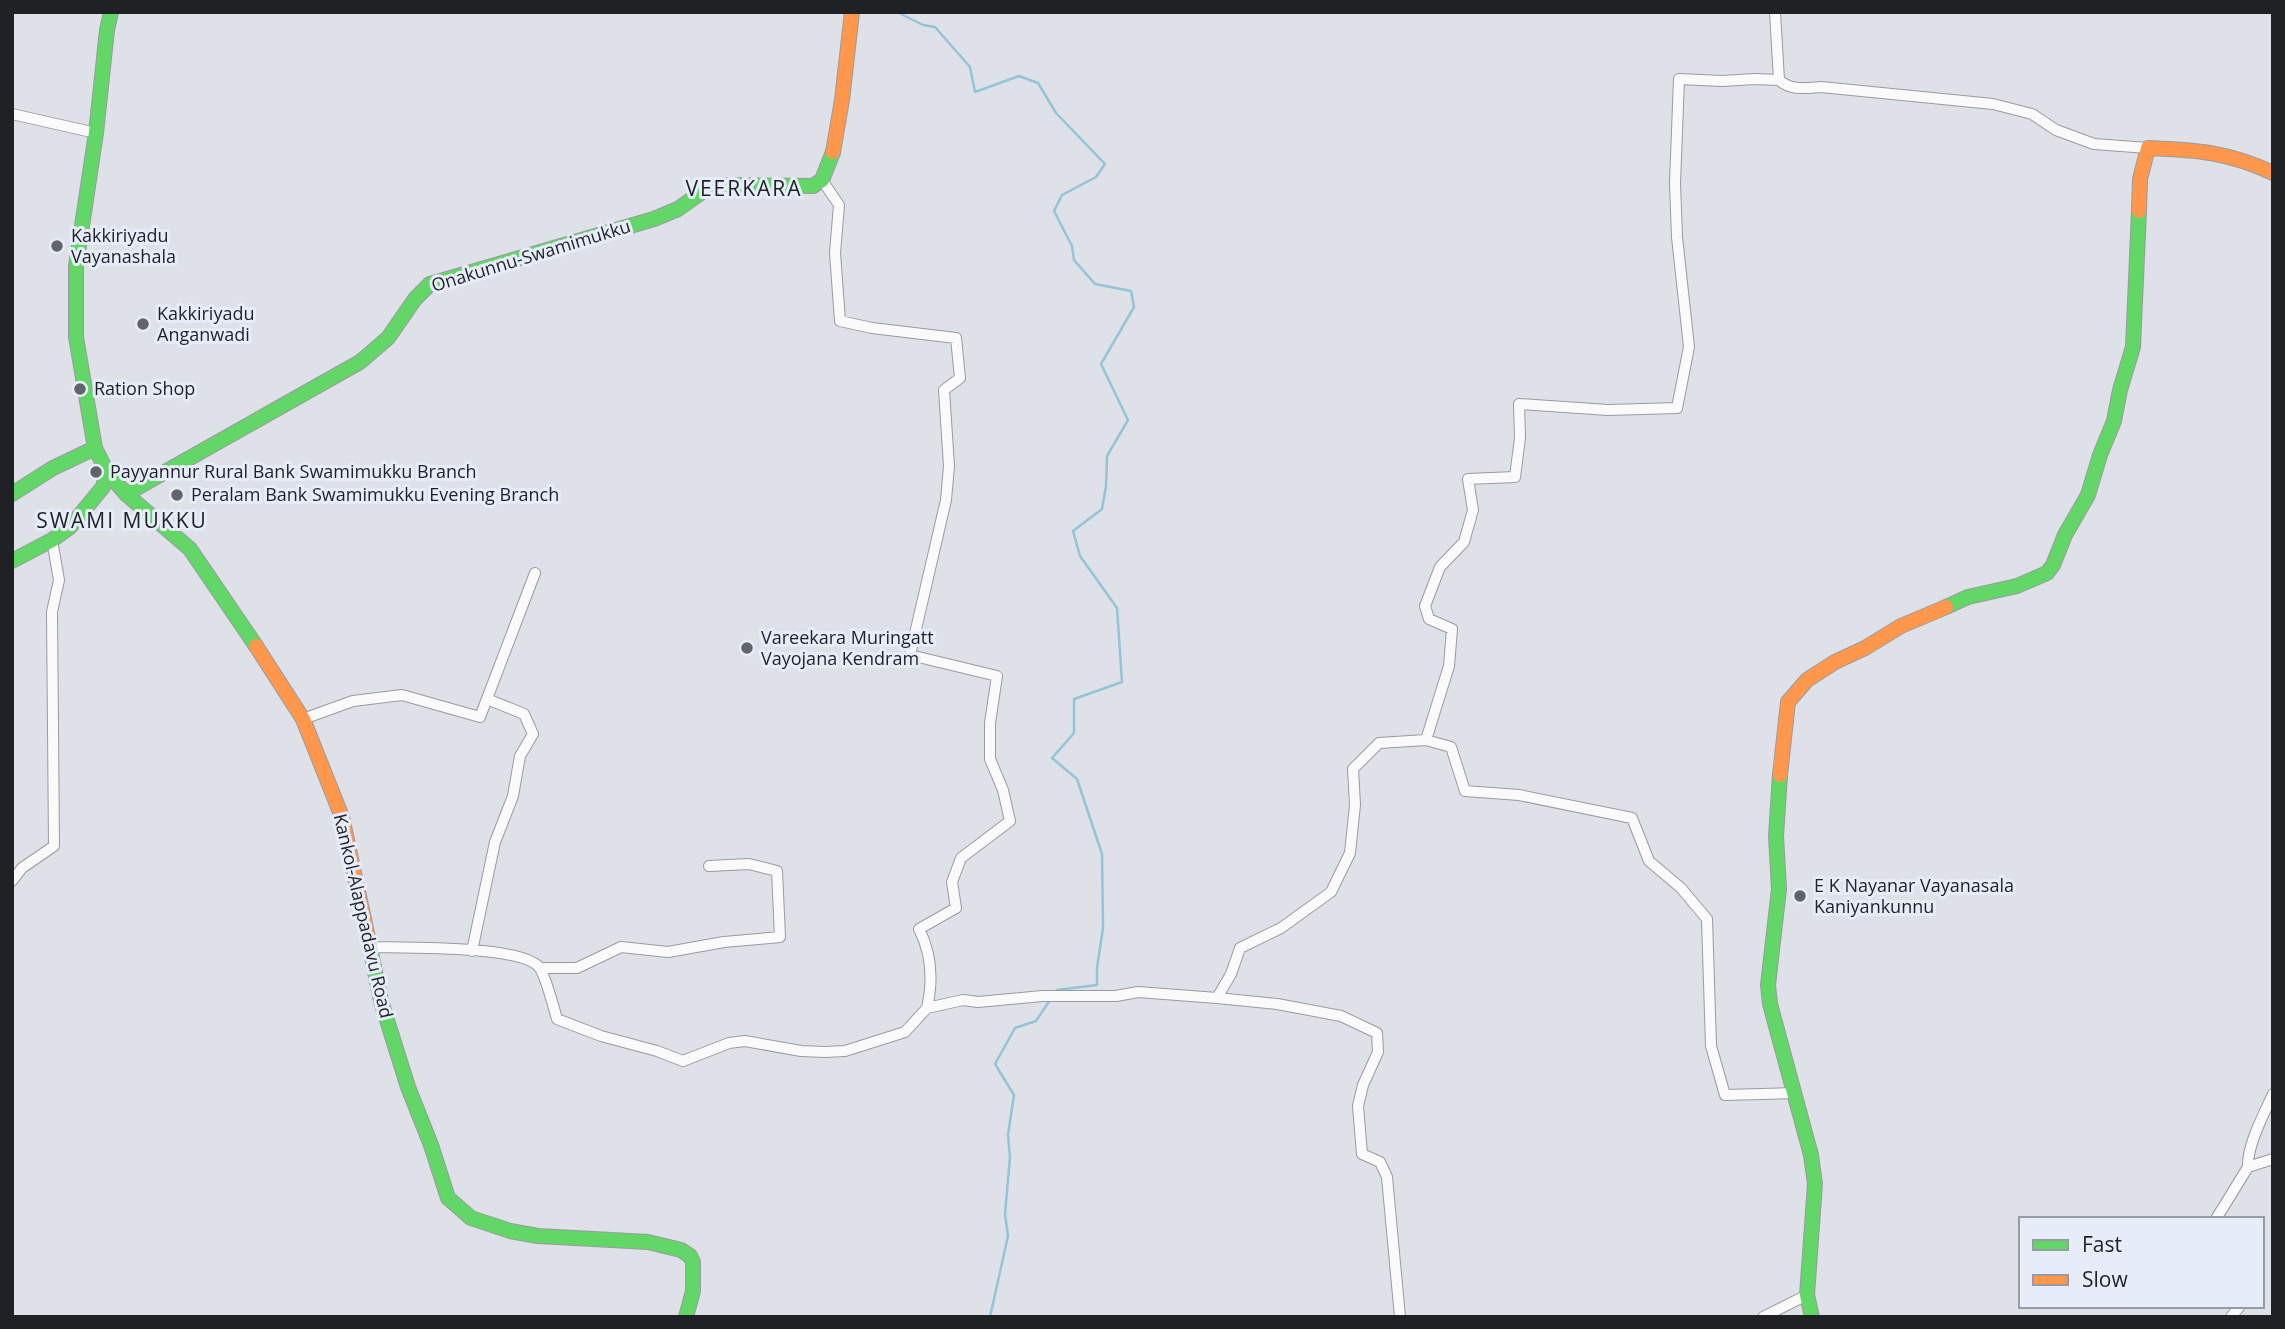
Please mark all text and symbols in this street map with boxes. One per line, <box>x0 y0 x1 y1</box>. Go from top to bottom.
district label: VEERKARA <box>685 174 803 202</box>
street label: Onakunnu-Swamimukku <box>428 213 633 297</box>
place label: Kakkiriyadu Vayanashala <box>71 223 176 268</box>
marker: Kakkiriyadu Vayanashala <box>49 238 65 254</box>
place label: Kakkiriyadu Anganwadi <box>157 301 254 346</box>
marker: Kakkiriyadu Anganwadi <box>135 316 151 332</box>
place label: Ration Shop <box>94 376 195 400</box>
marker: Ration Shop <box>72 381 88 397</box>
place label: Payyannur Rural Bank Swamimukku Branch <box>110 459 477 483</box>
marker: Payyannur Rural Bank Swamimukku Branch <box>88 464 104 480</box>
place label: Peralam Bank Swamimukku Evening Branch <box>191 482 559 506</box>
marker: Peralam Bank Swamimukku Evening Branch <box>169 487 185 503</box>
district label: SWAMI MUKKU <box>36 506 208 534</box>
place label: Vareekara Muringatt Vayojana Kendram <box>761 625 934 670</box>
marker: Vareekara Muringatt Vayojana Kendram <box>739 640 755 656</box>
street label: Kankol-Alappadavu Road <box>329 811 399 1020</box>
place label: E K Nayanar Vayanasala Kaniyankunnu <box>1814 873 2014 918</box>
marker: E K Nayanar Vayanasala Kaniyankunnu <box>1792 888 1808 904</box>
legend <box>2019 1217 2264 1308</box>
text: Fast <box>2082 1230 2122 1258</box>
text: Slow <box>2082 1265 2128 1293</box>

